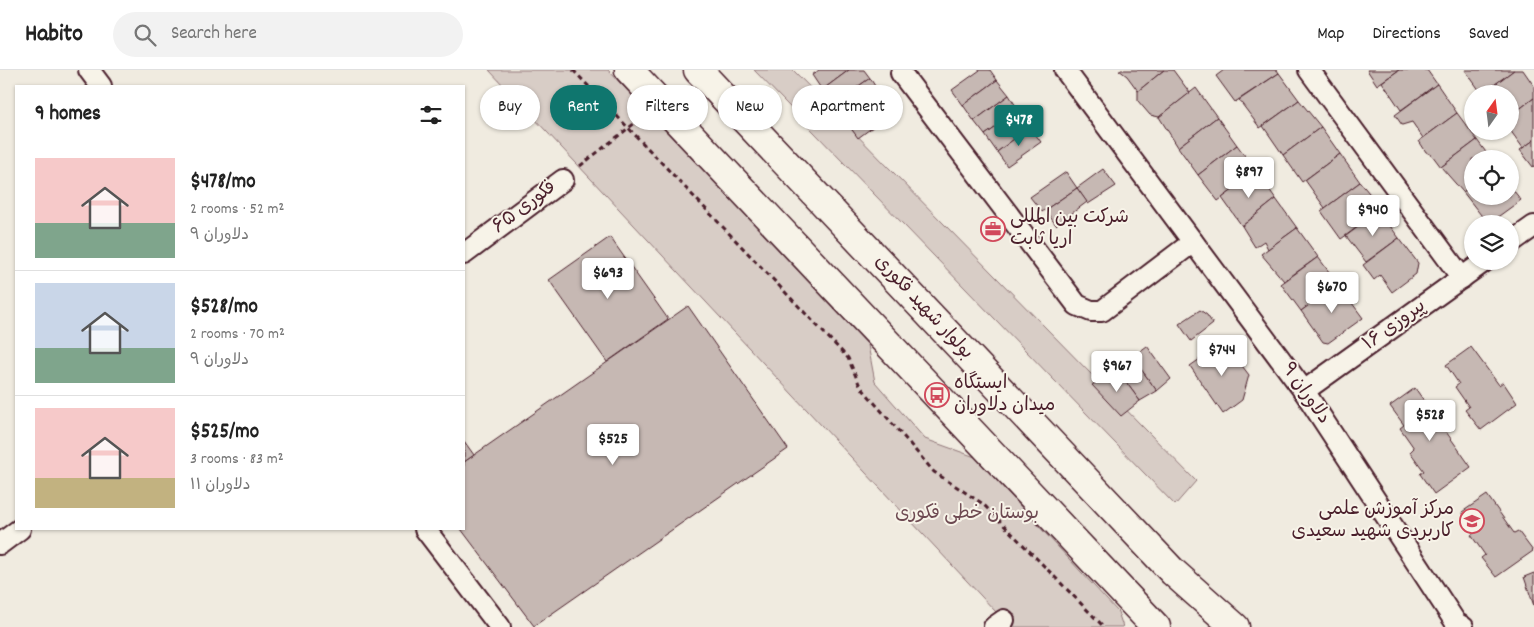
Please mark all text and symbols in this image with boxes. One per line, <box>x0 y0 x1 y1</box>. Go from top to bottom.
search box <box>113 12 463 57</box>
text: Habito <box>25 18 83 52</box>
icon: search <box>131 21 159 49</box>
text: Search here <box>171 21 257 48</box>
text: Map <box>1317 22 1344 47</box>
text: Directions <box>1372 22 1441 47</box>
text: Saved <box>1469 22 1509 47</box>
chip: Buy <box>480 85 540 130</box>
chip: Rent <box>550 85 617 130</box>
chip: Filters <box>627 85 708 130</box>
chip: New <box>718 85 782 130</box>
chip: Apartment <box>792 85 903 130</box>
north arrow <box>1464 85 1519 140</box>
map controls <box>1464 85 1519 270</box>
text: 9 homes <box>35 100 101 130</box>
icon: filters <box>417 101 445 129</box>
pin: $478 <box>989 104 1049 147</box>
text: $478 <box>1005 109 1033 132</box>
button: locate <box>1464 150 1519 205</box>
pin: $897 <box>1219 156 1279 199</box>
text: $897 <box>1235 161 1263 184</box>
text: $478/mo <box>190 168 256 198</box>
street label: فکوری ۶۵ <box>487 175 563 241</box>
icon: home <box>75 178 135 238</box>
pin: $940 <box>1343 194 1403 237</box>
text: 2 rooms · 52 m² <box>190 198 284 221</box>
text: $940 <box>1358 199 1388 222</box>
place label: شرکت بین المللی اریا ثابت <box>1010 205 1129 254</box>
button: layers <box>1464 215 1519 270</box>
office icon: شرکت بین المللی اریا ثابت <box>980 216 1006 242</box>
text: دلاوران ۹ <box>190 224 249 247</box>
street label: بولوار شهید فکوری <box>867 250 979 366</box>
pin: $693 <box>578 258 638 300</box>
text: $693 <box>593 262 623 285</box>
pin: $670 <box>1302 272 1362 314</box>
text: $670 <box>1317 276 1347 299</box>
text: $528/mo <box>190 293 258 323</box>
street label: پیروزی ۱۶ <box>1358 294 1432 358</box>
icon: home <box>75 303 135 363</box>
text: 2 rooms · 70 m² <box>190 323 285 346</box>
pin: $744 <box>1192 334 1252 377</box>
text: $744 <box>1208 339 1236 362</box>
text: دلاوران ۹ <box>190 349 249 372</box>
pin: $967 <box>1087 350 1147 393</box>
text: $967 <box>1102 355 1132 378</box>
street label: دلاوران ۹ <box>1274 358 1336 430</box>
place label: ایستگاه میدان دلاوران <box>954 371 1055 420</box>
bus stop icon: ایستگاه میدان دلاوران <box>924 382 950 408</box>
pin: $528 <box>1400 400 1460 442</box>
text: $528 <box>1416 404 1444 427</box>
text: $525/mo <box>190 418 259 448</box>
pin: $525 <box>583 424 643 466</box>
icon: home <box>75 428 135 488</box>
text: $525 <box>598 428 628 451</box>
text: 3 rooms · 83 m² <box>190 448 284 471</box>
text: دلاوران ۱۱ <box>190 474 250 497</box>
place label: مرکز آموزش علمی کاربردی شهید سعیدی <box>1292 497 1454 546</box>
park label: بوستان خطی فکوری <box>895 501 1039 528</box>
school or university icon: مرکز آموزش علمی کاربردی شهید سعیدی <box>1459 508 1485 534</box>

